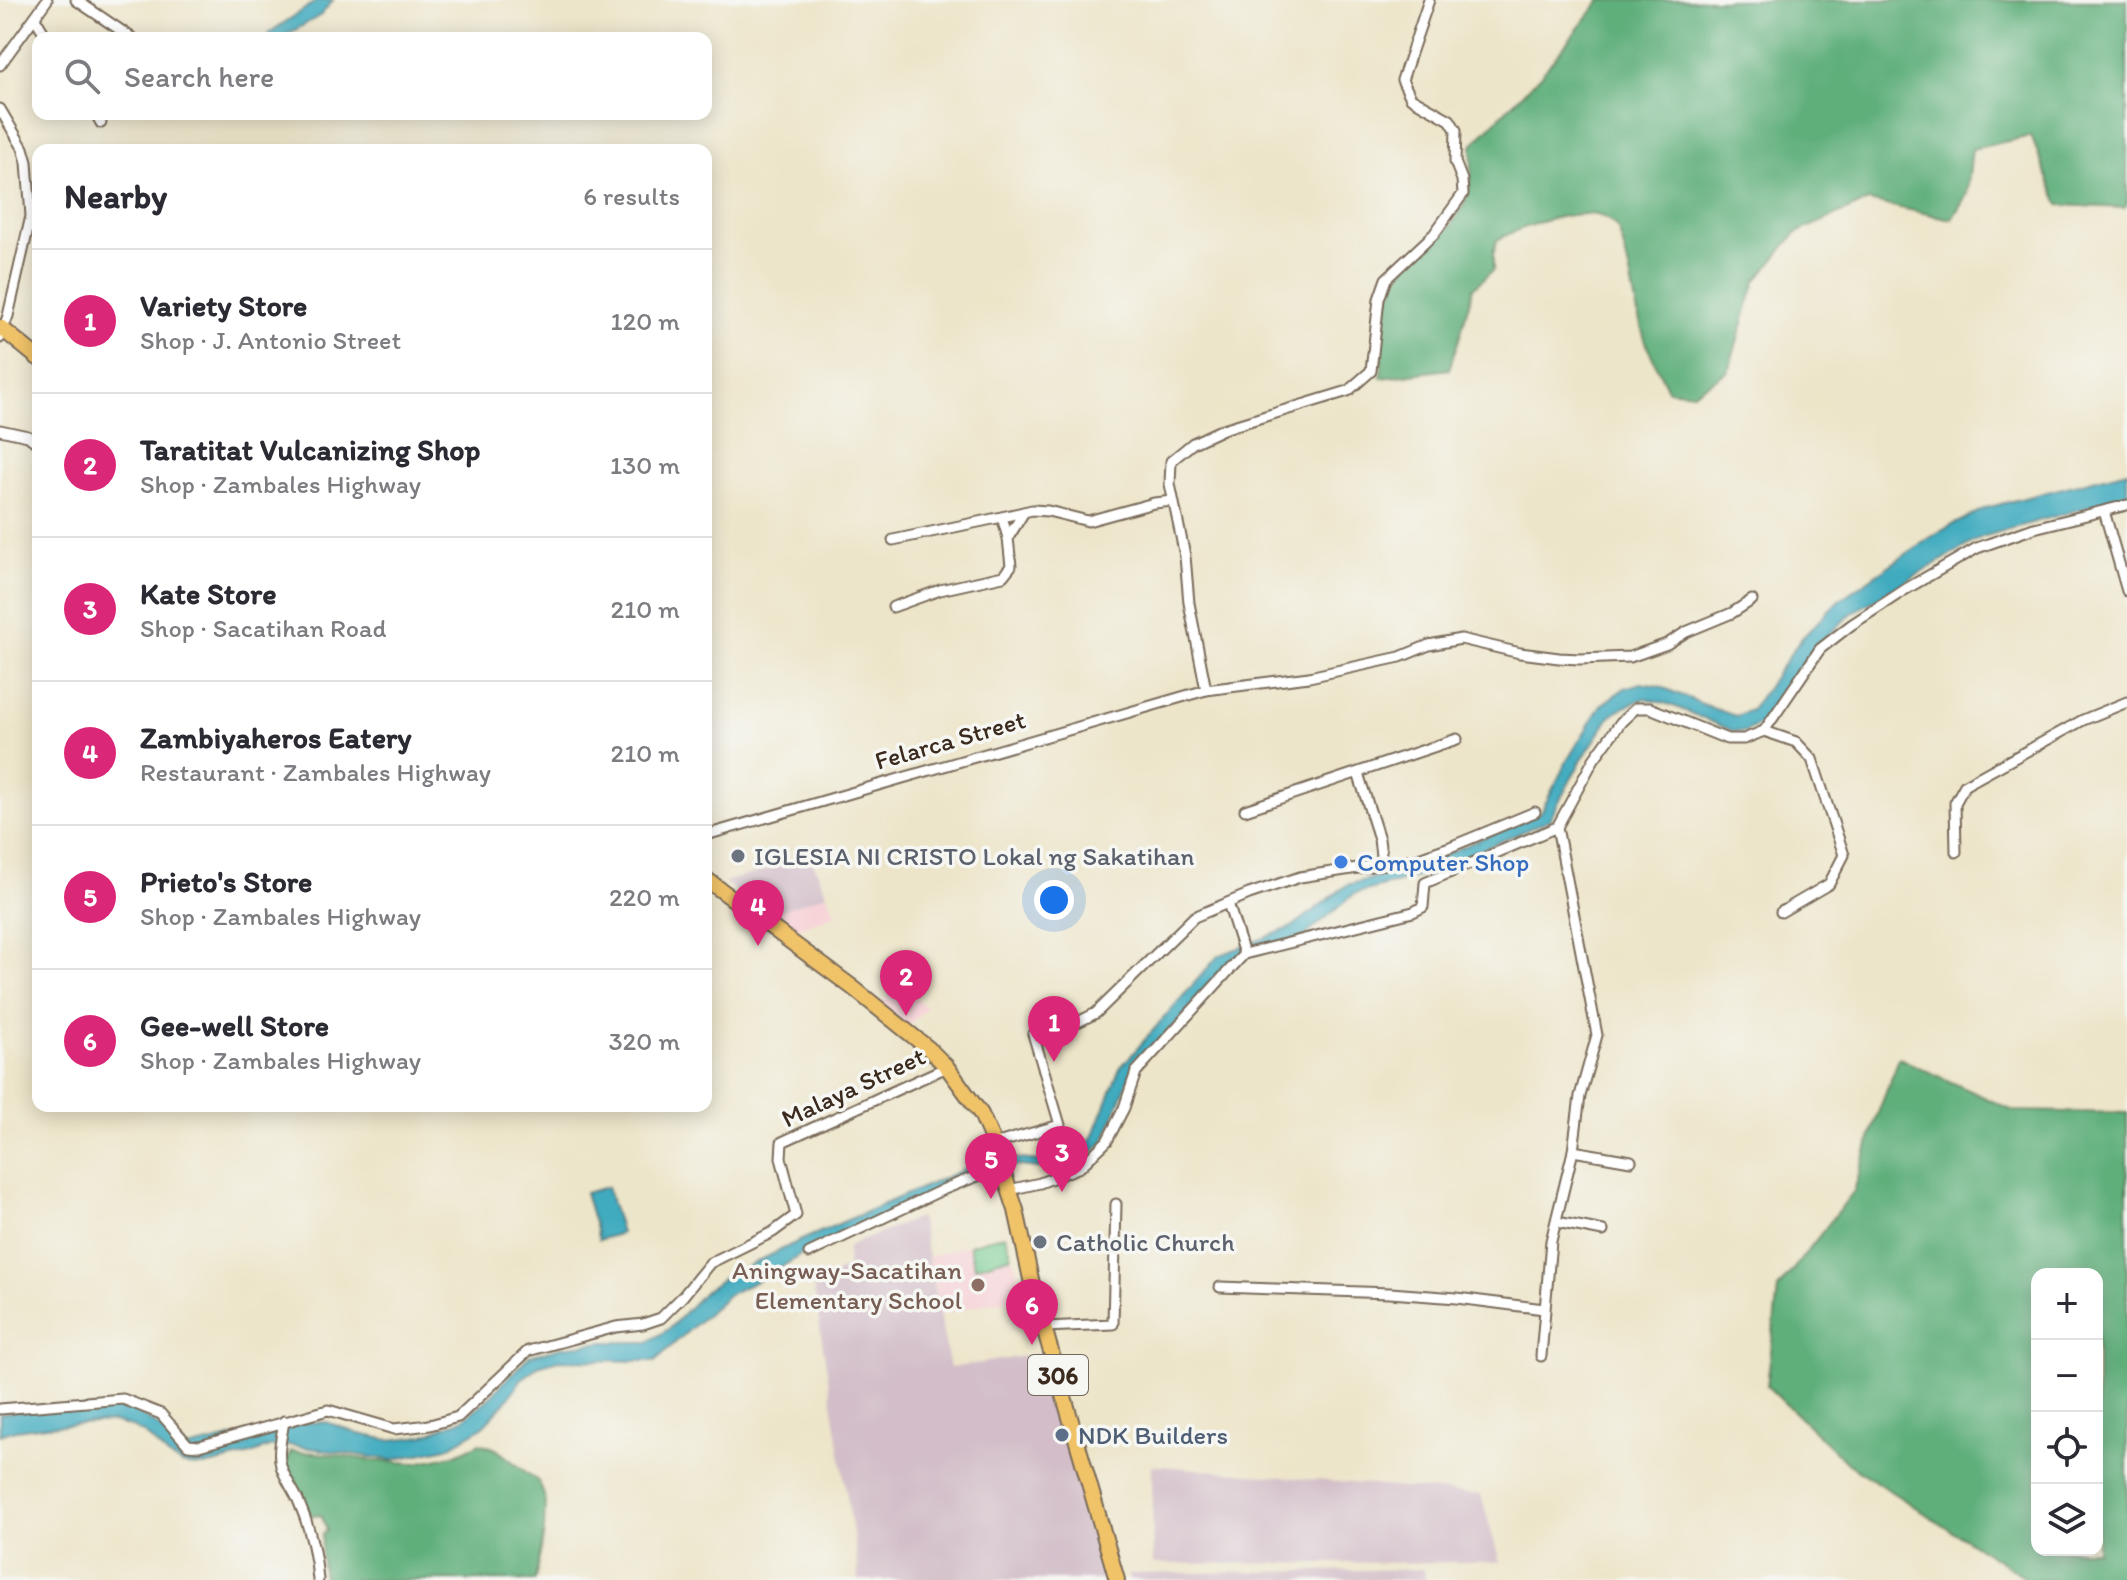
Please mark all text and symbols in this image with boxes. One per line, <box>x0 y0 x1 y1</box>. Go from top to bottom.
search box <box>32 32 712 120</box>
icon: search <box>60 54 104 98</box>
text: Search here <box>124 58 274 95</box>
text: Nearby <box>64 176 167 217</box>
text: 6 results <box>583 180 680 212</box>
text: Variety Store <box>140 287 307 324</box>
text: 1 <box>84 305 96 337</box>
text: 120 m <box>611 305 680 337</box>
text: Shop · J. Antonio Street <box>140 324 401 356</box>
text: Taratitat Vulcanizing Shop <box>140 431 480 468</box>
text: 2 <box>83 449 97 481</box>
text: 130 m <box>610 449 680 481</box>
text: Shop · Zambales Highway <box>140 468 421 500</box>
text: Kate Store <box>140 575 276 612</box>
text: 3 <box>83 593 97 625</box>
text: 210 m <box>611 593 680 625</box>
text: Shop · Sacatihan Road <box>140 612 386 644</box>
street label: Felarca Street <box>871 703 1029 777</box>
text: Zambiyaheros Eatery <box>140 719 411 756</box>
text: 4 <box>82 737 98 769</box>
text: 210 m <box>611 737 680 769</box>
text: Restaurant · Zambales Highway <box>140 756 491 788</box>
place label: IGLESIA NI CRISTO Lokal ng Sakatihan <box>754 840 1195 872</box>
place label: Computer Shop <box>1357 846 1529 878</box>
marker: IGLESIA NI CRISTO Lokal ng Sakatihan <box>729 847 747 865</box>
marker: Computer Shop <box>1332 853 1350 871</box>
text: Prieto's Store <box>140 863 312 900</box>
pin: 4 <box>732 880 784 946</box>
your location <box>1034 880 1074 920</box>
text: 5 <box>83 881 97 913</box>
text: 220 m <box>609 881 680 913</box>
text: Shop · Zambales Highway <box>140 900 421 932</box>
pin: 2 <box>880 950 932 1016</box>
pin: 1 <box>1028 996 1080 1062</box>
text: Gee-well Store <box>140 1007 329 1044</box>
text: 6 <box>83 1025 97 1057</box>
text: 320 m <box>608 1025 680 1057</box>
street label: Malaya Street <box>776 1040 930 1134</box>
text: Shop · Zambales Highway <box>140 1044 421 1076</box>
pin: 3 <box>1036 1126 1088 1192</box>
pin: 5 <box>965 1133 1017 1199</box>
place label: Catholic Church <box>1056 1226 1235 1258</box>
marker: Catholic Church <box>1031 1233 1049 1251</box>
place label: Aningway-Sacatihan Elementary School <box>732 1254 962 1316</box>
map controls <box>2031 1268 2103 1556</box>
button: + <box>2031 1268 2103 1340</box>
marker: Aningway-Sacatihan Elementary School <box>969 1276 987 1294</box>
pin: 6 <box>1006 1279 1058 1345</box>
button: − <box>2031 1340 2103 1412</box>
road number: 306 <box>1028 1355 1088 1395</box>
button: locate <box>2031 1412 2103 1484</box>
place label: NDK Builders <box>1078 1419 1228 1451</box>
marker: NDK Builders <box>1053 1426 1071 1444</box>
button: layers <box>2031 1484 2103 1556</box>

